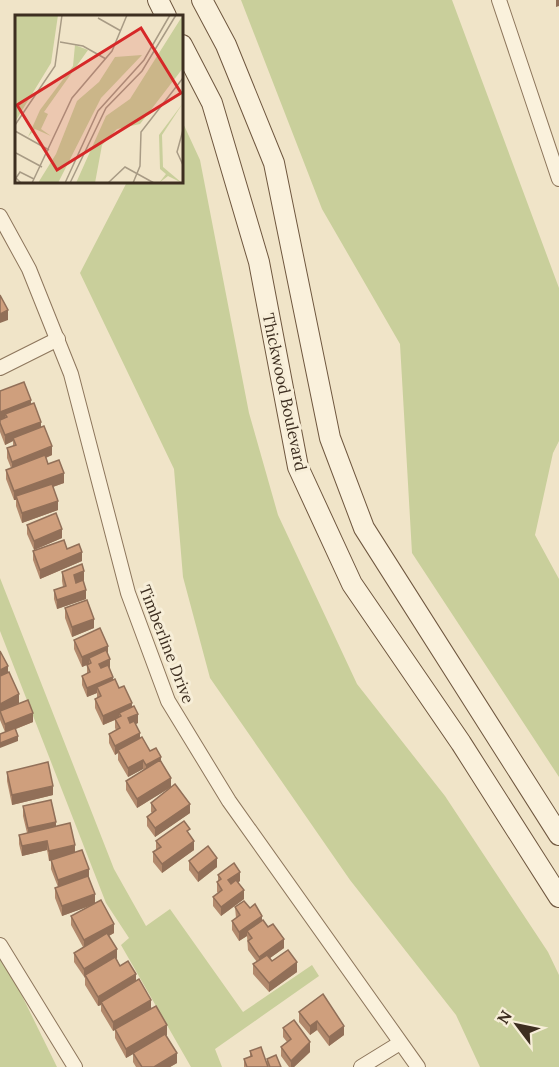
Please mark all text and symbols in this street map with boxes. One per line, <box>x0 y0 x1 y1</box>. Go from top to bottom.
inset map <box>15 15 183 183</box>
street label: Thickwood Boulevard <box>258 311 312 473</box>
street label: Timberline Drive <box>135 582 199 706</box>
north arrow <box>487 995 547 1055</box>
text: N <box>493 1007 516 1028</box>

